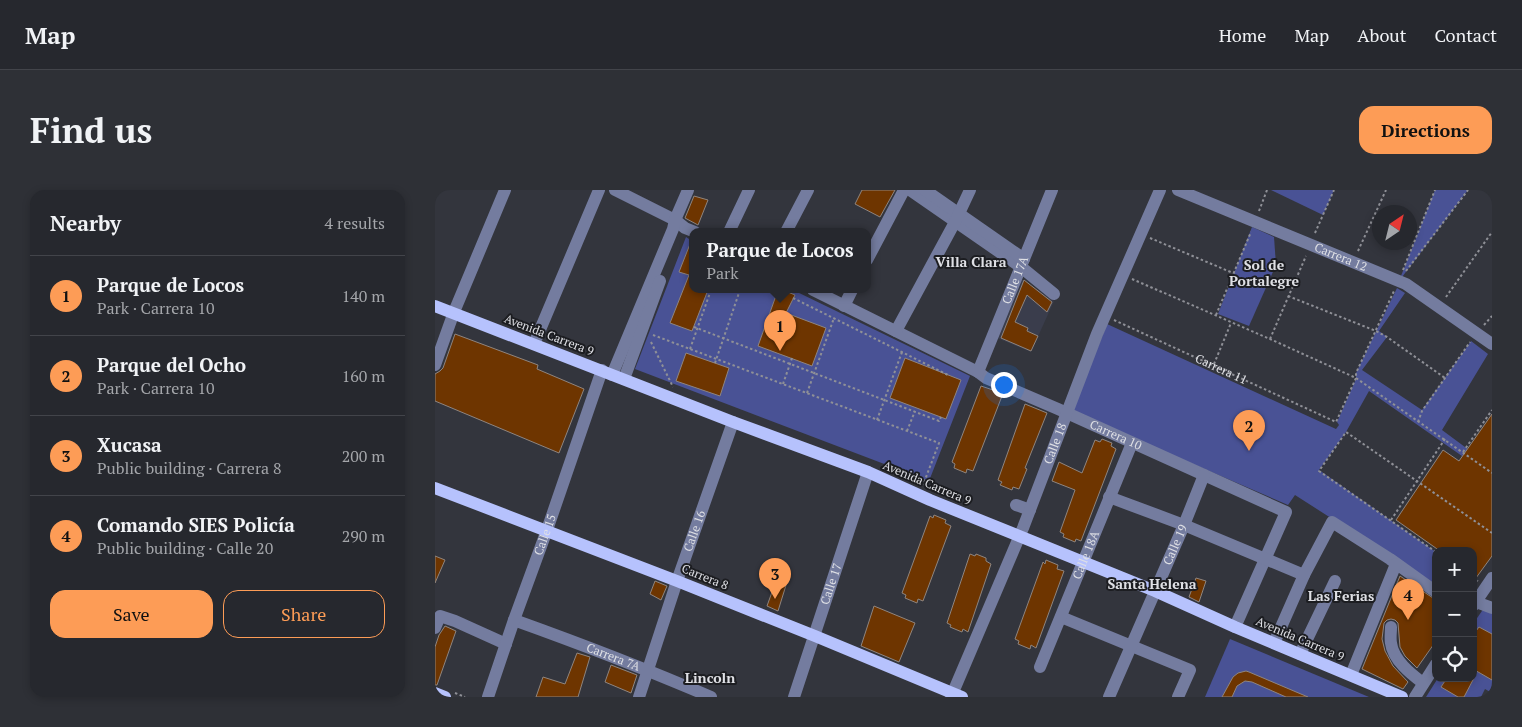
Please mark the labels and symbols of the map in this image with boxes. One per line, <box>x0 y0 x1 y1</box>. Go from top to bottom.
north arrow <box>1372 205 1417 250</box>
street label: Carrera 12 <box>1312 239 1369 274</box>
district label: Villa Clara <box>935 252 1007 271</box>
street label: Calle 17A <box>998 253 1032 306</box>
district label: Sol de Portalegre <box>1229 255 1299 290</box>
pin: 1 <box>764 310 796 351</box>
street label: Avenida Carrera 9 <box>502 311 596 358</box>
street label: Carrera 11 <box>1193 350 1250 387</box>
your location <box>991 372 1017 398</box>
pin: 2 <box>1233 410 1265 451</box>
street label: Carrera 10 <box>1088 416 1144 453</box>
street label: Calle 18 <box>1040 421 1069 466</box>
street label: Avenida Carrera 9 <box>881 457 974 508</box>
street label: Calle 16 <box>680 508 708 554</box>
street label: Calle 15 <box>530 512 559 557</box>
street label: Calle 19 <box>1159 522 1190 567</box>
street label: Calle 18A <box>1069 528 1102 581</box>
pin: 3 <box>759 558 791 599</box>
street label: Carrera 8 <box>680 560 731 593</box>
street label: Calle 17 <box>817 561 845 606</box>
district label: Santa Helena <box>1107 574 1197 593</box>
pin: 4 <box>1392 579 1424 620</box>
district label: Las Ferias <box>1308 586 1374 605</box>
street label: Avenida Carrera 9 <box>1254 613 1347 664</box>
street label: Carrera 7A <box>585 639 643 674</box>
district label: Lincoln <box>685 668 735 687</box>

